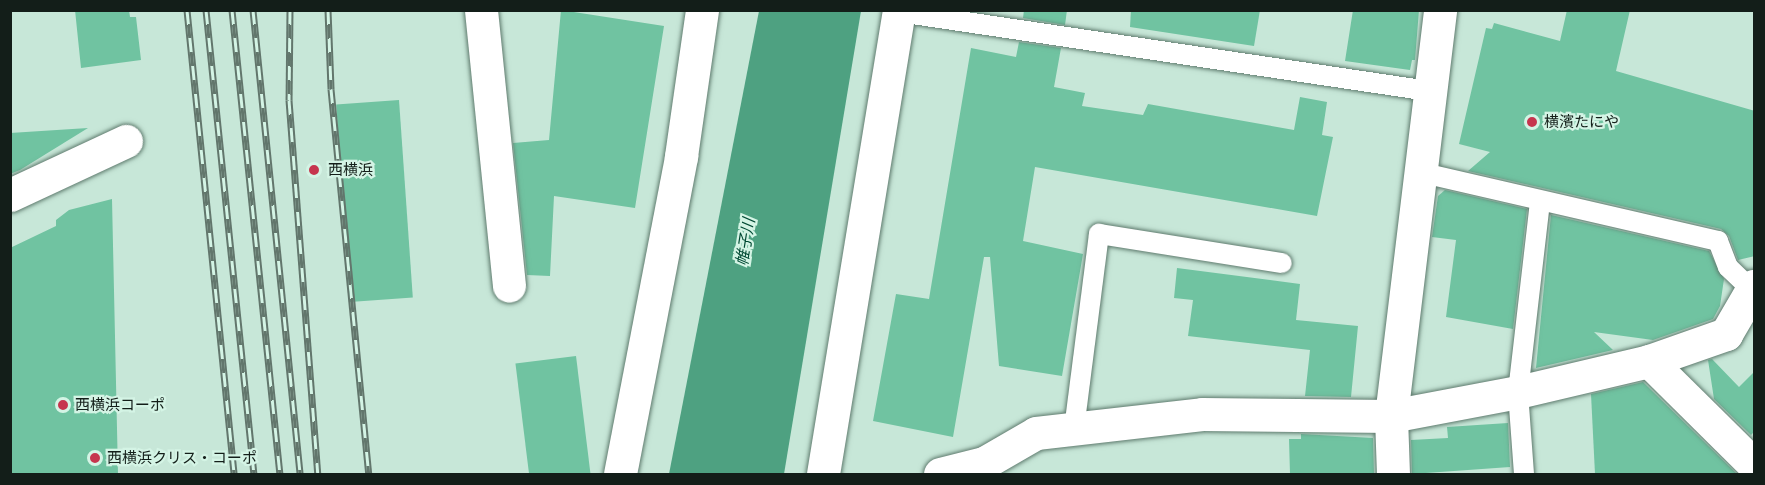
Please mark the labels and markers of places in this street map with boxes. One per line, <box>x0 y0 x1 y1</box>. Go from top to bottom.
place label: 横濱たにや <box>1544 113 1619 131</box>
marker: 横濱たにや <box>1525 115 1539 129</box>
marker: 西横浜 <box>305 161 323 179</box>
place label: 西横浜 <box>328 161 373 179</box>
place label: 西横浜コーポ <box>75 396 165 414</box>
marker: 西横浜コーポ <box>56 398 70 412</box>
place label: 西横浜クリス・コーポ <box>107 449 257 467</box>
marker: 西横浜クリス・コーポ <box>88 451 102 465</box>

